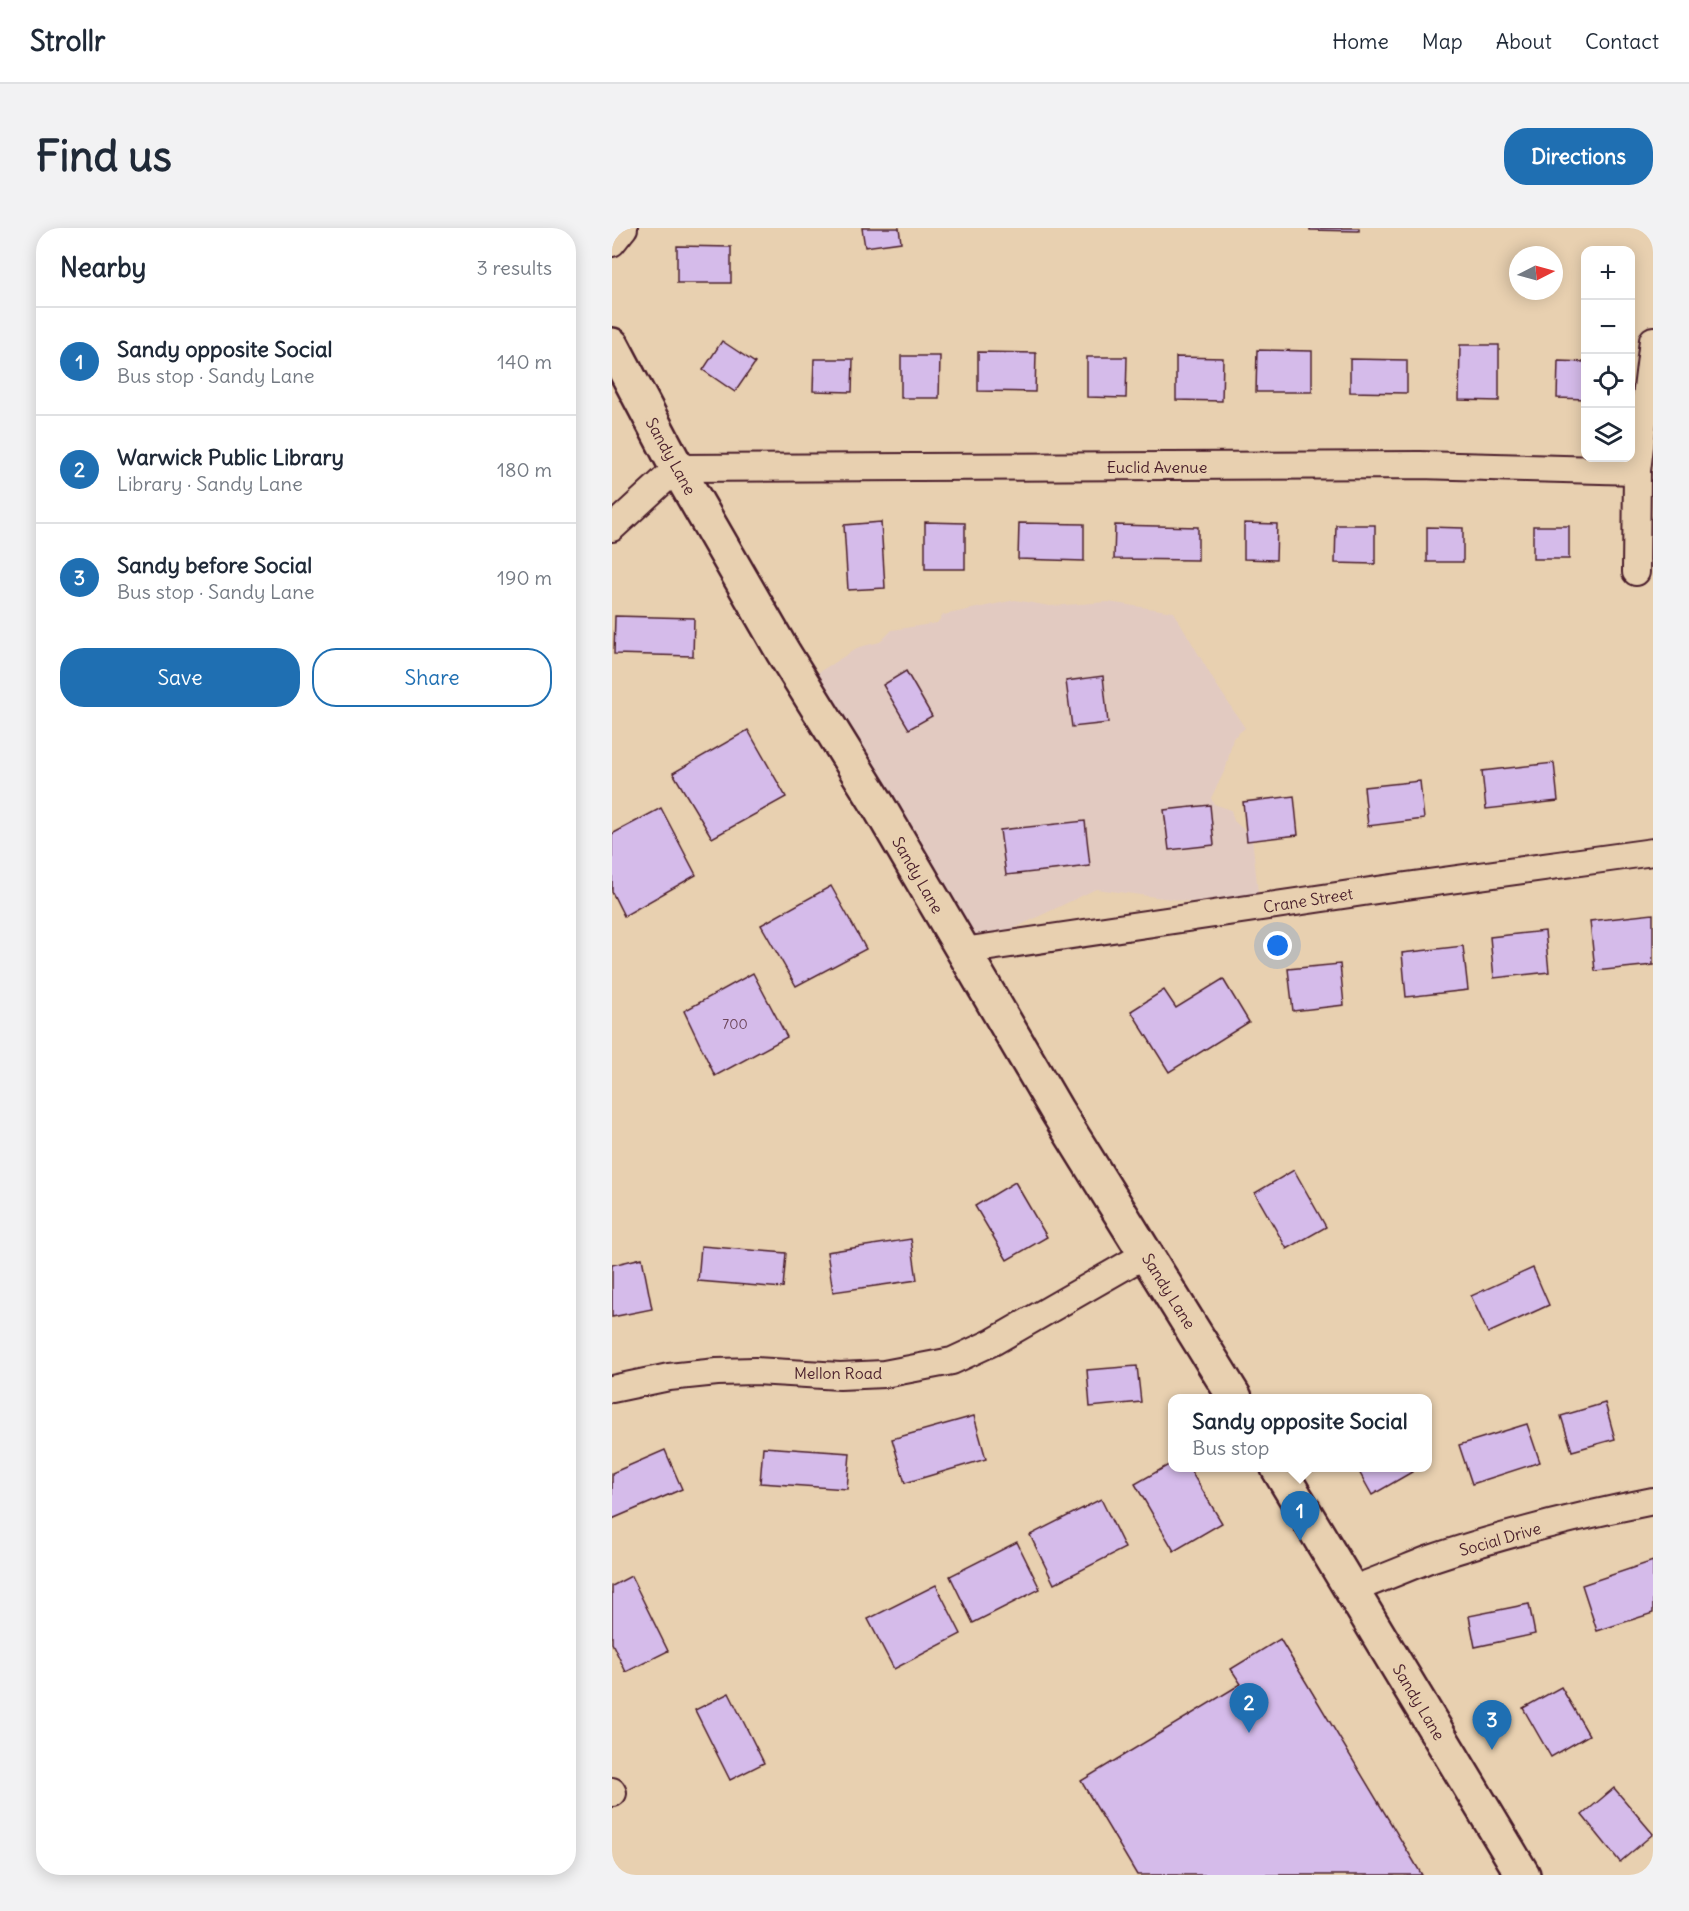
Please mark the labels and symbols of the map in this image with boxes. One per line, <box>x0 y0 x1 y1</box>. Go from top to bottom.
north arrow <box>1509 246 1563 300</box>
street label: Sandy Lane <box>642 414 700 498</box>
street label: Euclid Avenue <box>1107 457 1207 477</box>
street label: Sandy Lane <box>888 833 948 917</box>
street label: Crane Street <box>1262 883 1355 917</box>
your location <box>1263 931 1292 960</box>
house number: 700 <box>722 1015 748 1033</box>
street label: Sandy Lane <box>1138 1250 1200 1332</box>
street label: Mellon Road <box>794 1363 882 1383</box>
pin: 1 <box>1280 1492 1320 1541</box>
street label: Social Drive <box>1457 1518 1543 1560</box>
street label: Sandy Lane <box>1388 1660 1450 1744</box>
pin: 2 <box>1230 1684 1268 1733</box>
pin: 3 <box>1472 1700 1512 1750</box>

